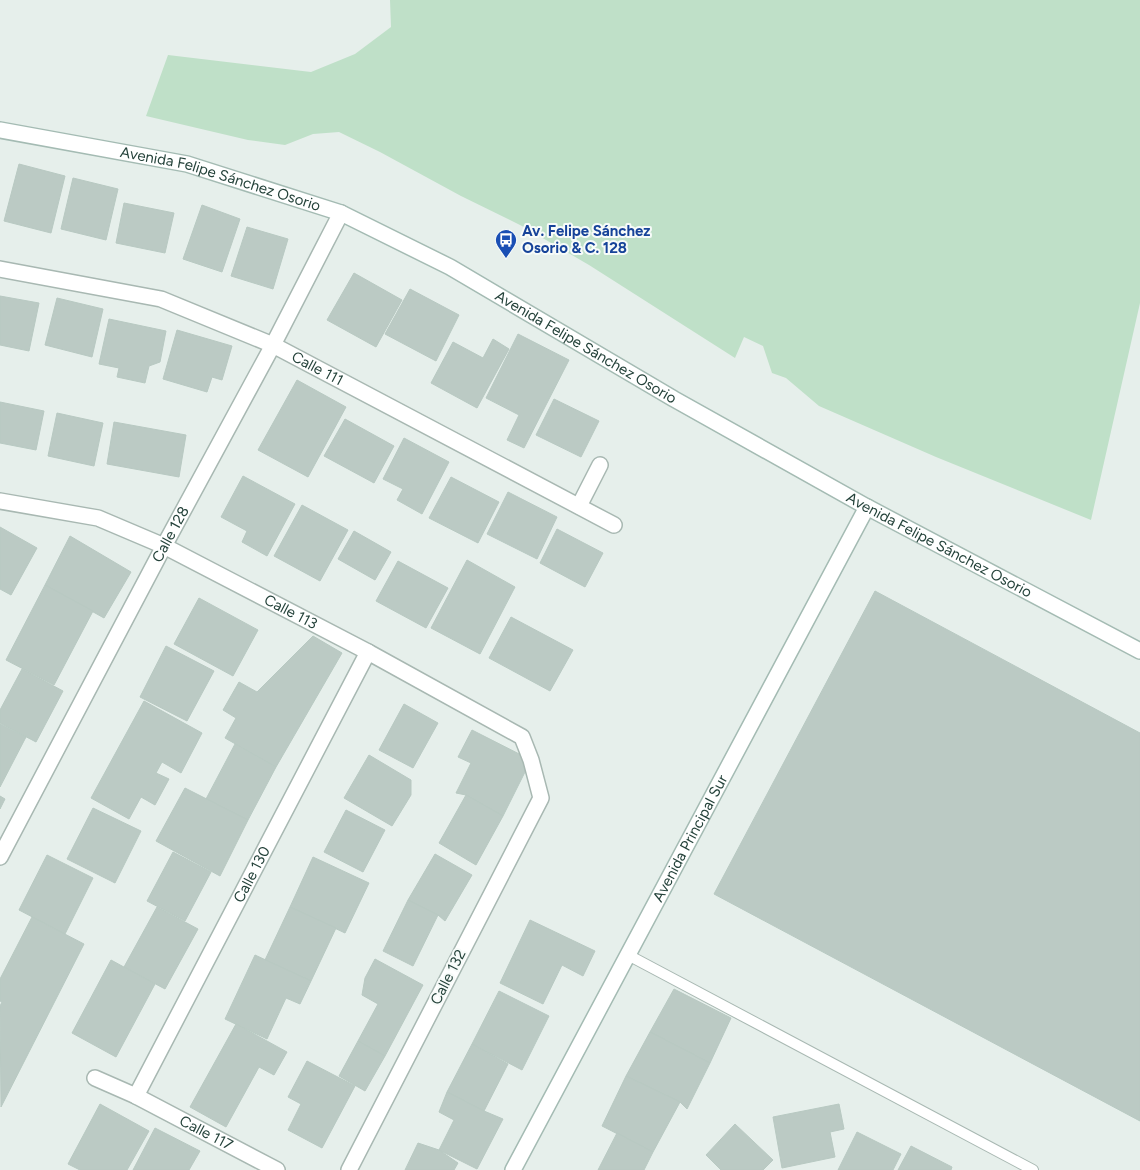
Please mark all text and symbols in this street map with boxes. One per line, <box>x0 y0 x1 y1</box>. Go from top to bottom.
street label: Avenida Felipe Sánchez Osorio <box>119 143 323 215</box>
place label: Av. Felipe Sánchez Osorio & C. 128 <box>522 222 650 257</box>
bus stop icon: Av. Felipe Sánchez Osorio & C. 128 <box>494 228 518 259</box>
street label: Avenida Felipe Sánchez Osorio <box>492 287 680 408</box>
street label: Calle 111 <box>289 347 346 389</box>
street label: Avenida Felipe Sánchez Osorio <box>843 488 1035 602</box>
street label: Calle 128 <box>148 503 193 565</box>
street label: Calle 113 <box>261 591 320 633</box>
street label: Avenida Principal Sur <box>649 772 731 905</box>
street label: Calle 130 <box>230 843 274 906</box>
street label: Calle 132 <box>426 946 470 1008</box>
street label: Calle 117 <box>177 1111 236 1154</box>

